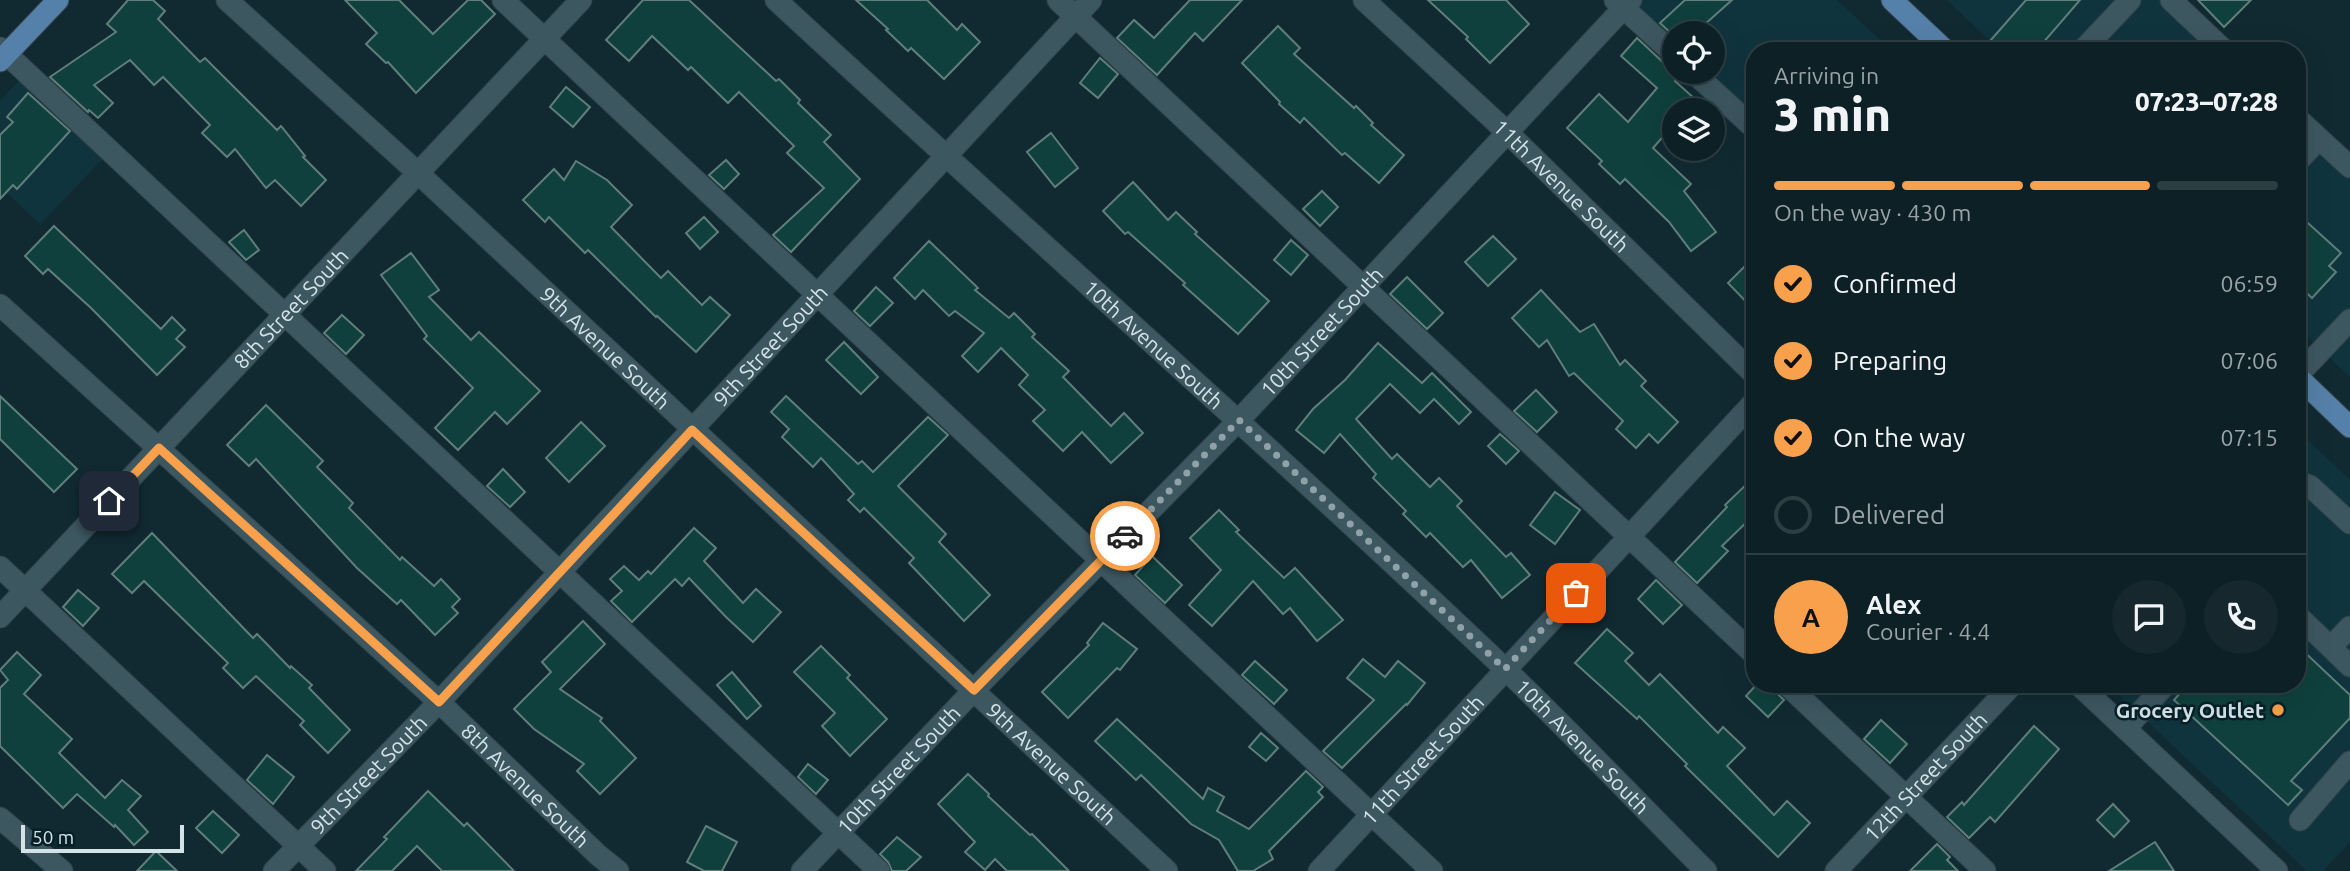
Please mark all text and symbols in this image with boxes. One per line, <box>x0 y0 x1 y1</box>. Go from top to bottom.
map controls <box>1662 21 1725 161</box>
button: locate <box>1662 21 1725 84</box>
text: Arriving in <box>1774 63 1879 88</box>
text: 07:23–07:28 <box>2135 87 2278 116</box>
text: 3 min <box>1774 88 1891 140</box>
button: layers <box>1662 98 1725 161</box>
street label: 11th Avenue South <box>1489 114 1634 257</box>
text: On the way · 430 m <box>1774 200 1971 225</box>
street label: 8th Street South <box>228 243 353 373</box>
street label: 10th Street South <box>1256 262 1388 401</box>
icon: check <box>1774 265 1812 303</box>
text: Confirmed <box>1833 269 1957 298</box>
text: 06:59 <box>2220 271 2278 296</box>
street label: 10th Avenue South <box>1079 275 1228 414</box>
street label: 9th Street South <box>708 280 832 411</box>
street label: 9th Avenue South <box>536 282 675 414</box>
icon: check <box>1774 342 1812 380</box>
text: Preparing <box>1833 346 1947 375</box>
text: 07:06 <box>2220 348 2278 373</box>
icon: check <box>1774 419 1812 457</box>
text: On the way <box>1833 423 1965 452</box>
text: 07:15 <box>2220 425 2278 450</box>
pin <box>79 471 139 531</box>
icon: home <box>90 482 128 520</box>
text: Delivered <box>1833 500 1945 529</box>
courier <box>1090 501 1160 571</box>
icon: car <box>1106 517 1144 555</box>
pin <box>1546 563 1606 623</box>
icon: bag <box>1557 574 1595 612</box>
button: chat <box>2112 580 2186 654</box>
button: phone <box>2204 580 2278 654</box>
text: Alex <box>1866 590 1921 619</box>
text: A <box>1802 603 1820 632</box>
text: Courier · 4.4 <box>1866 619 1990 644</box>
street label: 10th Avenue South <box>1511 674 1655 819</box>
street label: 11th Street South <box>1356 690 1488 829</box>
street label: 9th Avenue South <box>982 698 1121 830</box>
place label: Grocery Outlet <box>2116 698 2264 722</box>
street label: 10th Street South <box>832 700 965 839</box>
marker: Grocery Outlet <box>2270 702 2286 718</box>
street label: 12th Street South <box>1859 707 1992 846</box>
street label: 9th Street South <box>305 710 431 839</box>
street label: 8th Avenue South <box>457 718 594 852</box>
scale bar <box>21 822 184 854</box>
text: 50 m <box>32 826 74 848</box>

